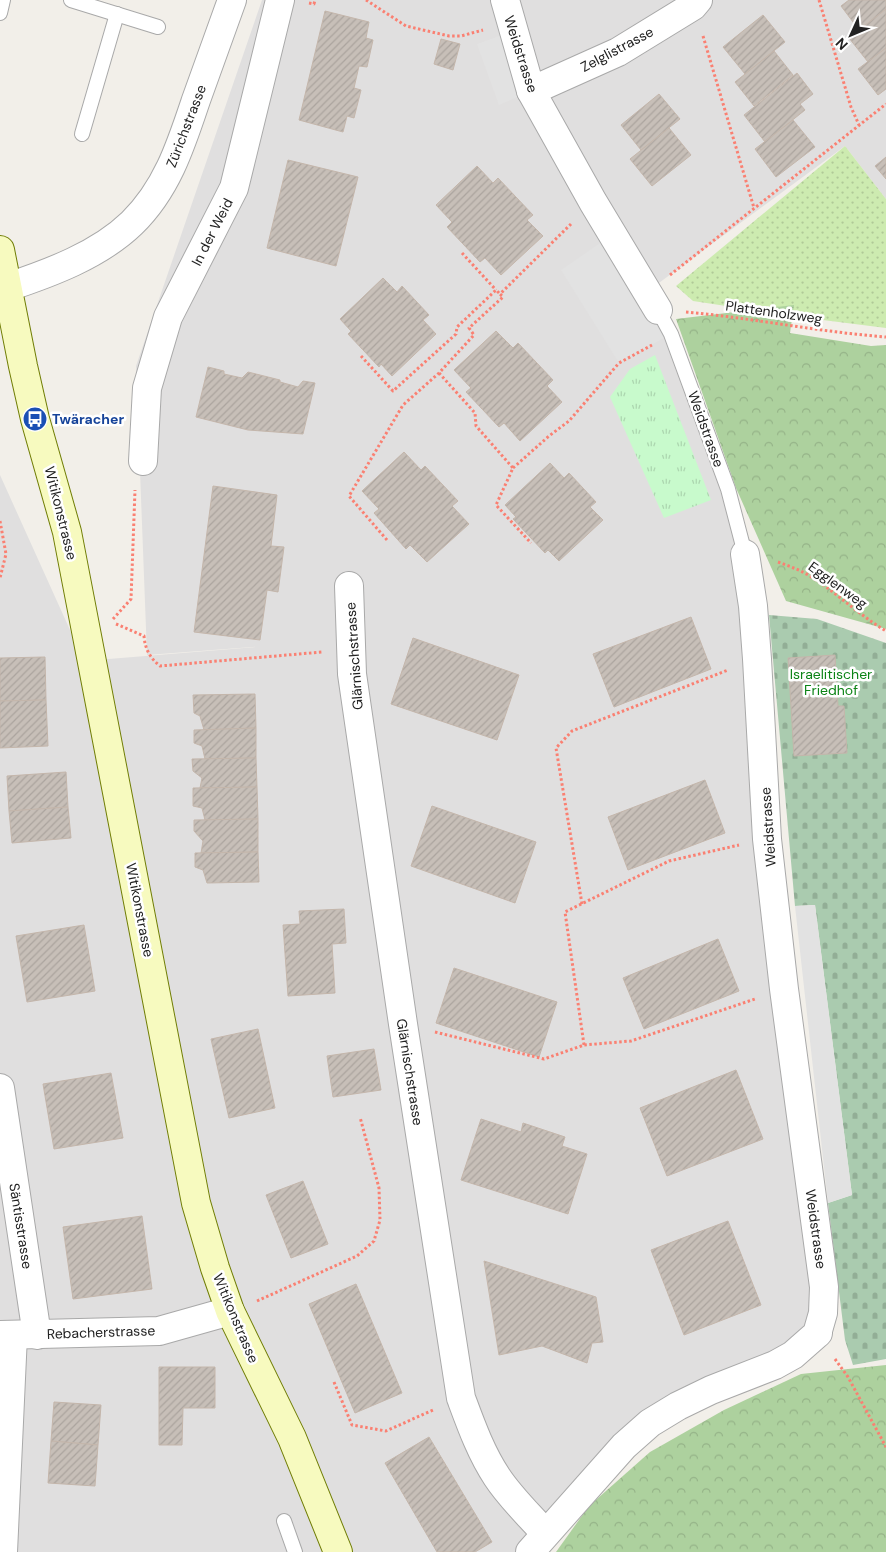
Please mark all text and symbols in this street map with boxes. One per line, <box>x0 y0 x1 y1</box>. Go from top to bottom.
north arrow <box>826 10 876 60</box>
street label: Weidstrasse <box>500 13 542 95</box>
street label: Zelglistrasse <box>577 22 657 76</box>
text: N <box>832 34 852 54</box>
street label: Zürichstrasse <box>162 82 210 170</box>
street label: In der Weid <box>187 195 237 269</box>
street label: Plattenholzweg <box>724 296 824 328</box>
street label: Weidstrasse <box>684 388 728 470</box>
bus stop icon: Twäracher <box>22 406 48 432</box>
place label: Twäracher <box>52 410 124 428</box>
street label: Witikonstrasse <box>41 464 81 562</box>
street label: Egglenweg <box>805 557 871 613</box>
street label: Glärnischstrasse <box>341 601 367 711</box>
park label: Israelitischer Friedhof <box>790 665 872 699</box>
street label: Weidstrasse <box>756 786 780 868</box>
street label: Witikonstrasse <box>122 861 158 959</box>
street label: Glärnischstrasse <box>393 1017 427 1127</box>
street label: Säntisstrasse <box>5 1182 37 1270</box>
street label: Weidstrasse <box>802 1188 830 1270</box>
street label: Witikonstrasse <box>209 1270 263 1366</box>
street label: Rebacherstrasse <box>47 1321 156 1343</box>

